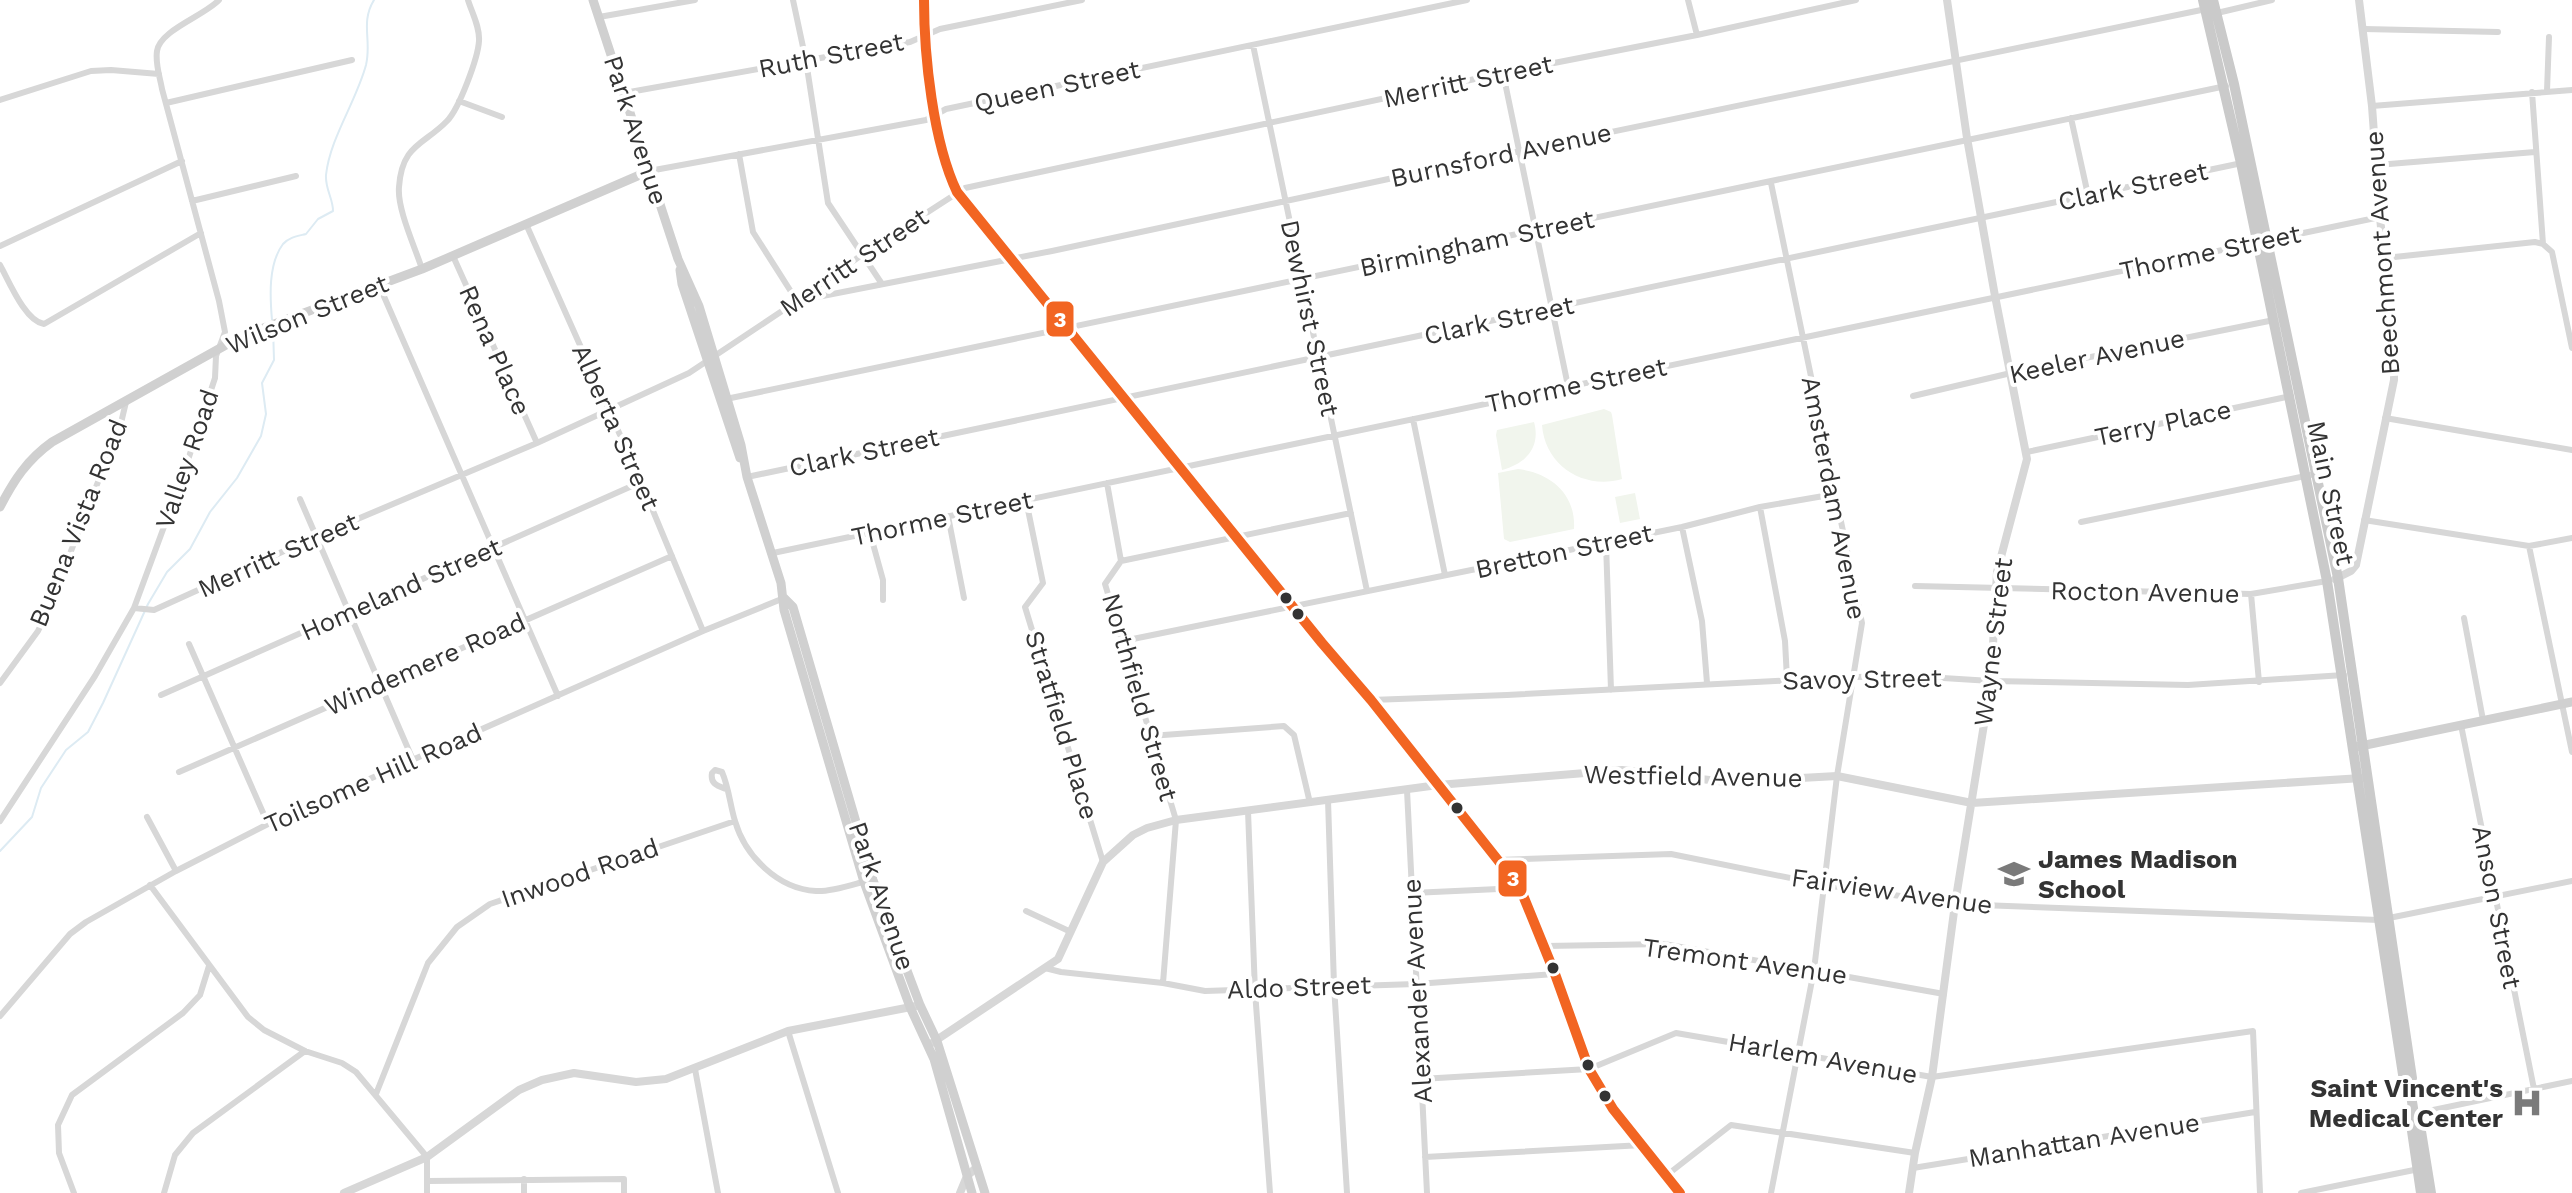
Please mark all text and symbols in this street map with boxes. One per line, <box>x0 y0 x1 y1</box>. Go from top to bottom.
street label: Ruth Street <box>756 26 906 84</box>
street label: Merritt Street <box>1381 48 1556 114</box>
street label: Park Avenue <box>598 52 674 208</box>
street label: Queen Street <box>971 54 1143 118</box>
street label: Burnsford Avenue <box>1388 117 1614 193</box>
street label: Beechmont Avenue <box>2359 130 2405 376</box>
street label: Clark Street <box>2055 155 2211 217</box>
street label: Merritt Street <box>774 201 934 323</box>
street label: Birmingham Street <box>1357 203 1597 283</box>
street label: Dewhirst Street <box>1275 217 1345 419</box>
street label: Thorme Street <box>2117 218 2303 286</box>
street label: Wilson Street <box>221 268 393 360</box>
street label: Rena Place <box>453 280 537 420</box>
street label: Clark Street <box>1421 289 1577 351</box>
line badge: 3 <box>1045 300 1075 338</box>
text: 3 <box>1053 307 1067 332</box>
street label: Keeler Avenue <box>2006 323 2188 389</box>
street label: Alberta Street <box>566 339 666 515</box>
street label: Thorme Street <box>1483 351 1669 419</box>
street label: Amsterdam Avenue <box>1796 374 1872 622</box>
street label: Valley Road <box>149 385 225 533</box>
street label: Terry Place <box>2092 394 2234 452</box>
street label: Buena Vista Road <box>23 415 133 631</box>
street label: Main Street <box>2301 418 2361 568</box>
street label: Clark Street <box>786 421 942 483</box>
street label: Thorme Street <box>849 484 1035 552</box>
street label: Merritt Street <box>193 506 363 604</box>
street label: Bretton Street <box>1472 518 1656 584</box>
street label: Homeland Street <box>296 531 506 647</box>
street label: Wayne Street <box>1968 556 2018 728</box>
street label: Rocton Avenue <box>2050 575 2240 609</box>
street label: Northfield Street <box>1096 590 1184 804</box>
unlabelled marker <box>1278 590 1294 606</box>
street label: Windemere Road <box>320 606 530 722</box>
unlabelled marker <box>1290 606 1306 622</box>
street label: Stratfield Place <box>1019 627 1105 823</box>
street label: Savoy Street <box>1782 663 1942 695</box>
street label: Toilsome Hill Road <box>260 717 486 839</box>
street label: Westfield Avenue <box>1583 759 1803 793</box>
unlabelled marker <box>1449 800 1465 816</box>
street label: Park Avenue <box>843 818 921 974</box>
street label: Anson Street <box>2466 823 2528 991</box>
street label: Inwood Road <box>497 832 663 914</box>
place label: James Madison School <box>2038 844 2238 904</box>
school or university icon: James Madison School <box>1997 857 2031 891</box>
line badge: 3 <box>1497 859 1528 898</box>
street label: Fairview Avenue <box>1789 862 1995 920</box>
text: 3 <box>1506 866 1520 891</box>
street label: Alexander Avenue <box>1396 878 1438 1104</box>
street label: Tremont Avenue <box>1641 932 1849 990</box>
unlabelled marker <box>1545 960 1561 976</box>
street label: Aldo Street <box>1226 969 1372 1005</box>
street label: Harlem Avenue <box>1726 1027 1920 1089</box>
unlabelled marker <box>1580 1057 1596 1073</box>
place label: Saint Vincent's Medical Center <box>2309 1073 2504 1133</box>
hospital icon: Saint Vincent's Medical Center <box>2510 1086 2544 1120</box>
unlabelled marker <box>1597 1088 1613 1104</box>
street label: Manhattan Avenue <box>1966 1107 2202 1173</box>

